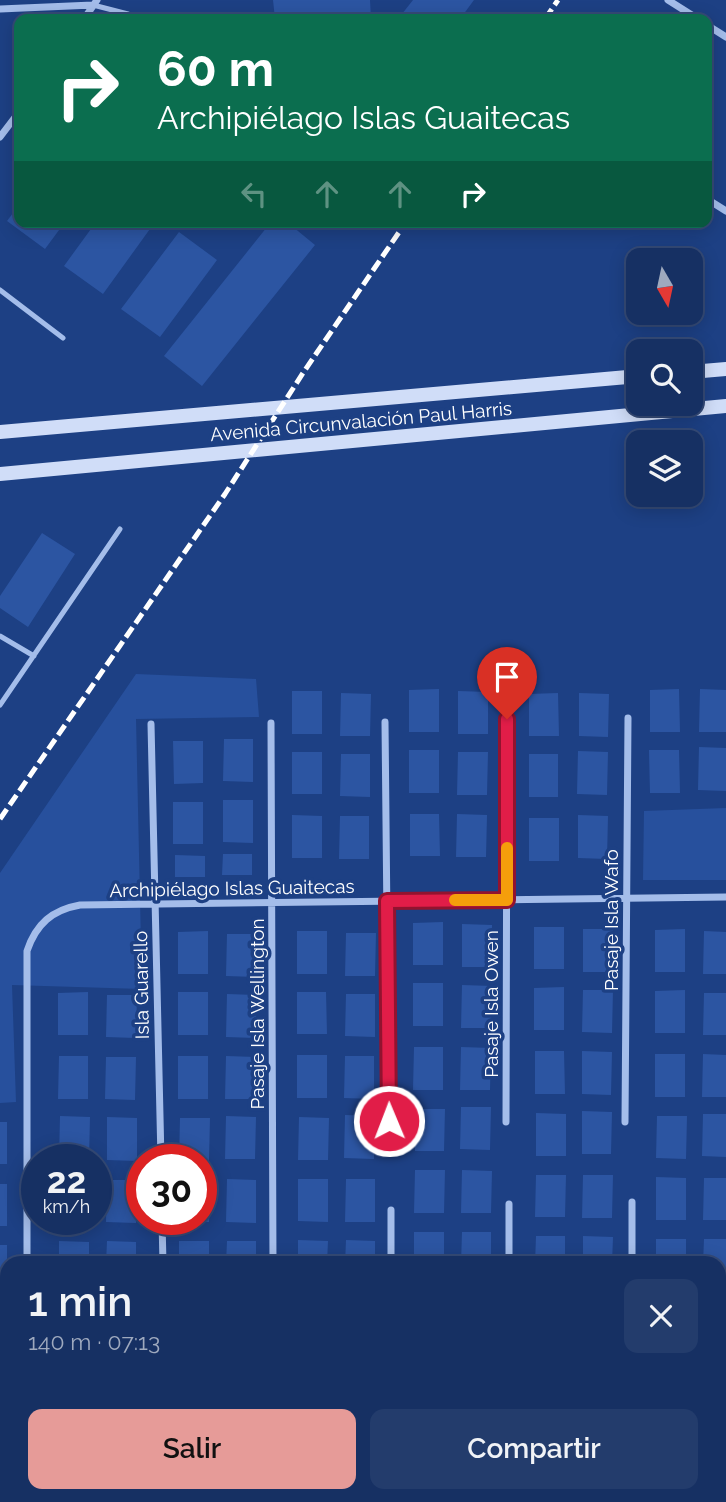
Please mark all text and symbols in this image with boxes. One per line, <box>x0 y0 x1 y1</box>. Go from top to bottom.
text: 60 m <box>157 40 274 97</box>
icon: right <box>42 42 133 133</box>
text: Archipiélago Islas Guaitecas <box>157 99 570 136</box>
icon: left <box>235 175 273 213</box>
icon: ahead <box>308 175 346 213</box>
icon: ahead <box>381 175 419 213</box>
icon: right <box>454 175 492 213</box>
north arrow <box>626 248 704 326</box>
map controls <box>626 248 703 507</box>
button: search <box>626 339 703 416</box>
street label: Avenida Circunvalación Paul Harris <box>209 397 513 445</box>
button: layers <box>626 430 703 507</box>
pin <box>477 647 537 719</box>
icon: arrive <box>488 658 526 696</box>
street label: Pasaje Isla Wafo <box>600 849 622 991</box>
street label: Archipiélago Islas Guaitecas <box>109 875 355 901</box>
street label: Pasaje Isla Wellington <box>246 918 268 1110</box>
street label: Pasaje Isla Owen <box>480 930 502 1078</box>
street label: Isla Guarello <box>129 931 153 1039</box>
position arrow <box>352 1084 426 1158</box>
speed limit sign: 30 <box>126 1144 217 1235</box>
text: 22 <box>47 1160 86 1201</box>
text: km/h <box>43 1196 90 1217</box>
text: 1 min <box>28 1277 132 1326</box>
button: close <box>624 1279 698 1353</box>
text: 140 m · 07:13 <box>28 1328 160 1355</box>
button: Salir <box>28 1409 356 1489</box>
button: Compartir <box>370 1409 698 1489</box>

